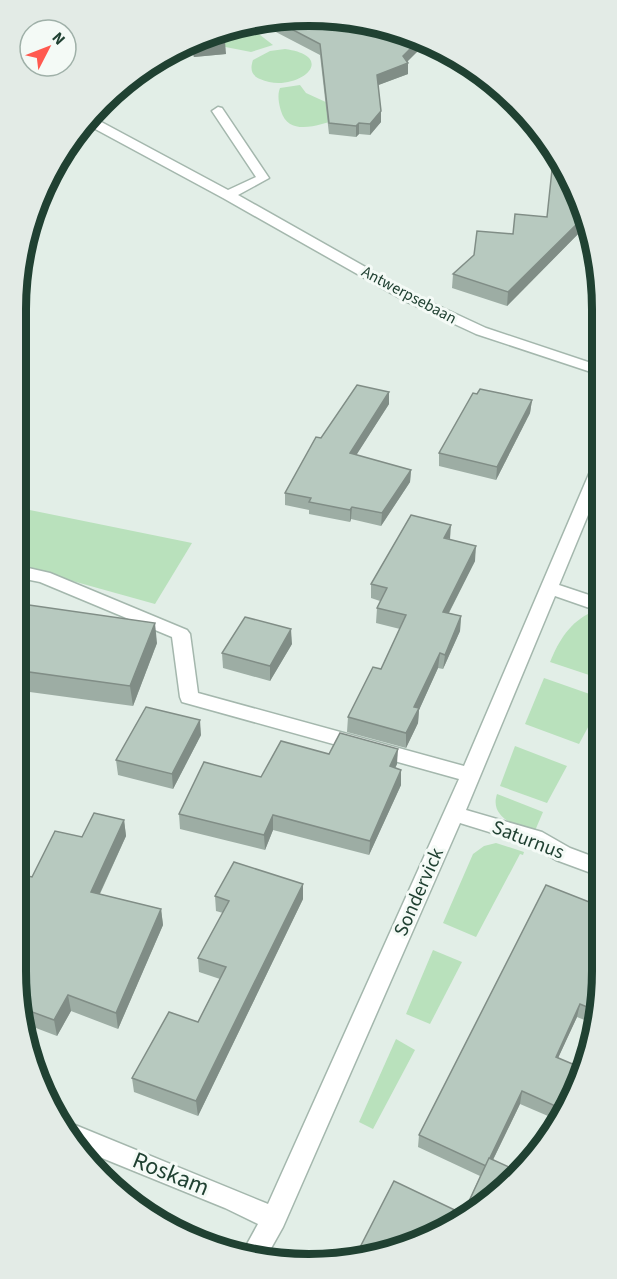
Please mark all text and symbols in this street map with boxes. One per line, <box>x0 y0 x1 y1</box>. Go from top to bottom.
north arrow <box>18 18 78 78</box>
text: N <box>47 27 70 50</box>
street label: Antwerpsebaan <box>358 261 460 329</box>
street label: Saturnus <box>488 813 568 867</box>
street label: Sondervick <box>387 843 451 941</box>
street label: Roskam <box>127 1143 215 1205</box>

